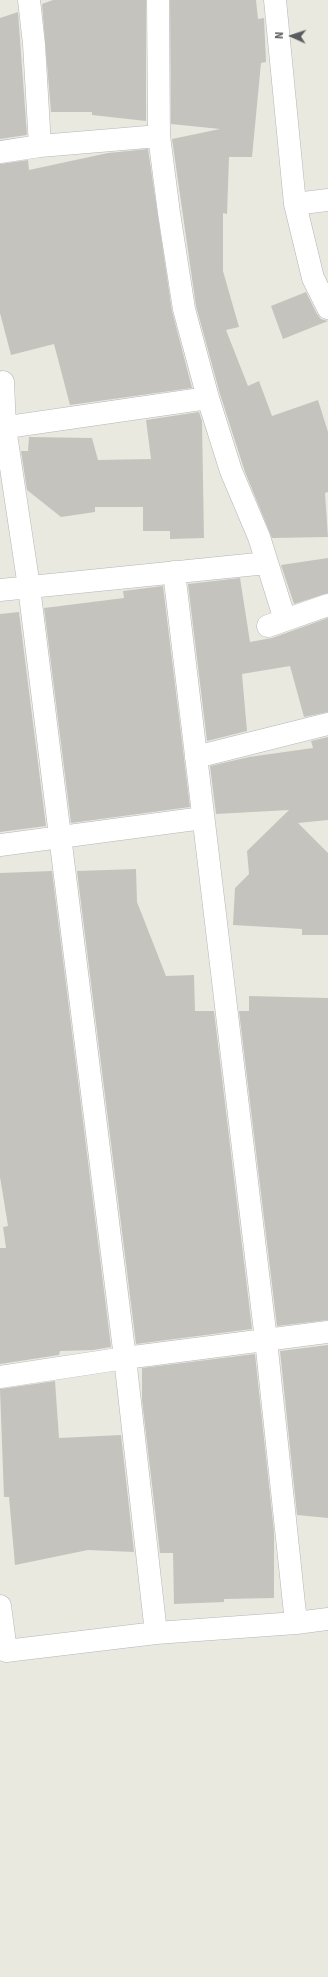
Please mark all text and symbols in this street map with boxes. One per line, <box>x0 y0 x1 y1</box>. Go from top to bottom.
north arrow <box>272 16 312 56</box>
text: N <box>272 31 287 39</box>

